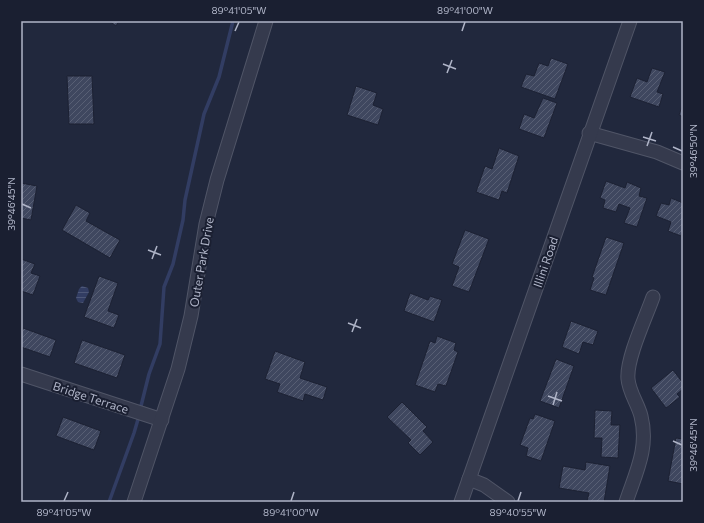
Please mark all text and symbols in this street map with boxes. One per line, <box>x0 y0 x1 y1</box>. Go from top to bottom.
text: 89°41'05"W <box>211 4 267 16</box>
text: 89°41'00"W <box>437 4 493 16</box>
text: 39°46'50"N <box>687 124 699 178</box>
text: 39°46'45"N <box>5 177 17 231</box>
street label: Outer Park Drive <box>186 216 216 308</box>
street label: Illini Road <box>530 235 560 289</box>
street label: Bridge Terrace <box>51 378 131 416</box>
text: 39°46'45"N <box>687 418 699 472</box>
text: 89°41'05"W <box>36 506 92 518</box>
text: 89°41'00"W <box>263 506 319 518</box>
text: 89°40'55"W <box>490 506 546 518</box>

